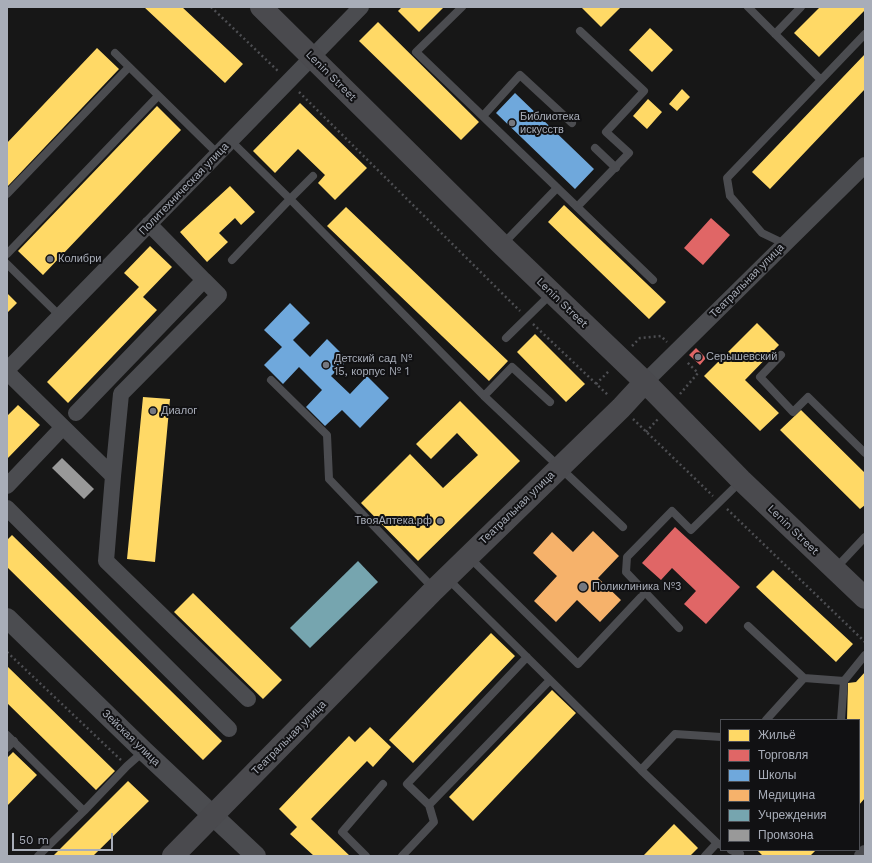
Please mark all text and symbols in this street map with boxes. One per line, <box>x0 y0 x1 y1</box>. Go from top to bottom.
street label: Lenin Street <box>303 48 359 104</box>
place label: Библиотека искусств <box>520 110 580 136</box>
marker: Библиотека искусств <box>507 118 517 128</box>
street label: Политехническая улица <box>136 140 232 238</box>
street label: Театральная улица <box>707 241 787 321</box>
place label: Колибри <box>58 252 101 266</box>
marker: Колибри <box>45 254 55 264</box>
street label: Lenin Street <box>534 275 590 331</box>
place label: Серышевский <box>706 350 777 364</box>
place label: Детский сад № 15, корпус № 1 <box>334 352 412 378</box>
marker: Серышевский <box>693 352 703 362</box>
marker: Детский сад № 15, корпус № 1 <box>321 360 331 370</box>
place label: Диалог <box>161 404 197 418</box>
marker: Диалог <box>148 406 158 416</box>
street label: Театральная улица <box>477 469 557 547</box>
street label: Lenin Street <box>765 502 821 558</box>
place label: ТвояАптека.рф <box>354 514 432 528</box>
marker: ТвояАптека.рф <box>435 516 445 526</box>
place label: Поликлиника №3 <box>592 580 681 594</box>
marker: Поликлиника №3 <box>577 581 589 593</box>
street label: Театральная улица <box>249 698 329 778</box>
street label: Зейская улица <box>99 707 163 769</box>
legend <box>720 719 860 851</box>
text: Жильё <box>758 728 796 742</box>
text: Торговля <box>758 748 808 762</box>
text: Школы <box>758 768 796 782</box>
text: Медицина <box>758 788 815 802</box>
text: Учреждения <box>758 808 827 822</box>
scale bar <box>14 825 115 851</box>
text: Промзона <box>758 828 813 842</box>
text: 50 m <box>19 833 49 847</box>

